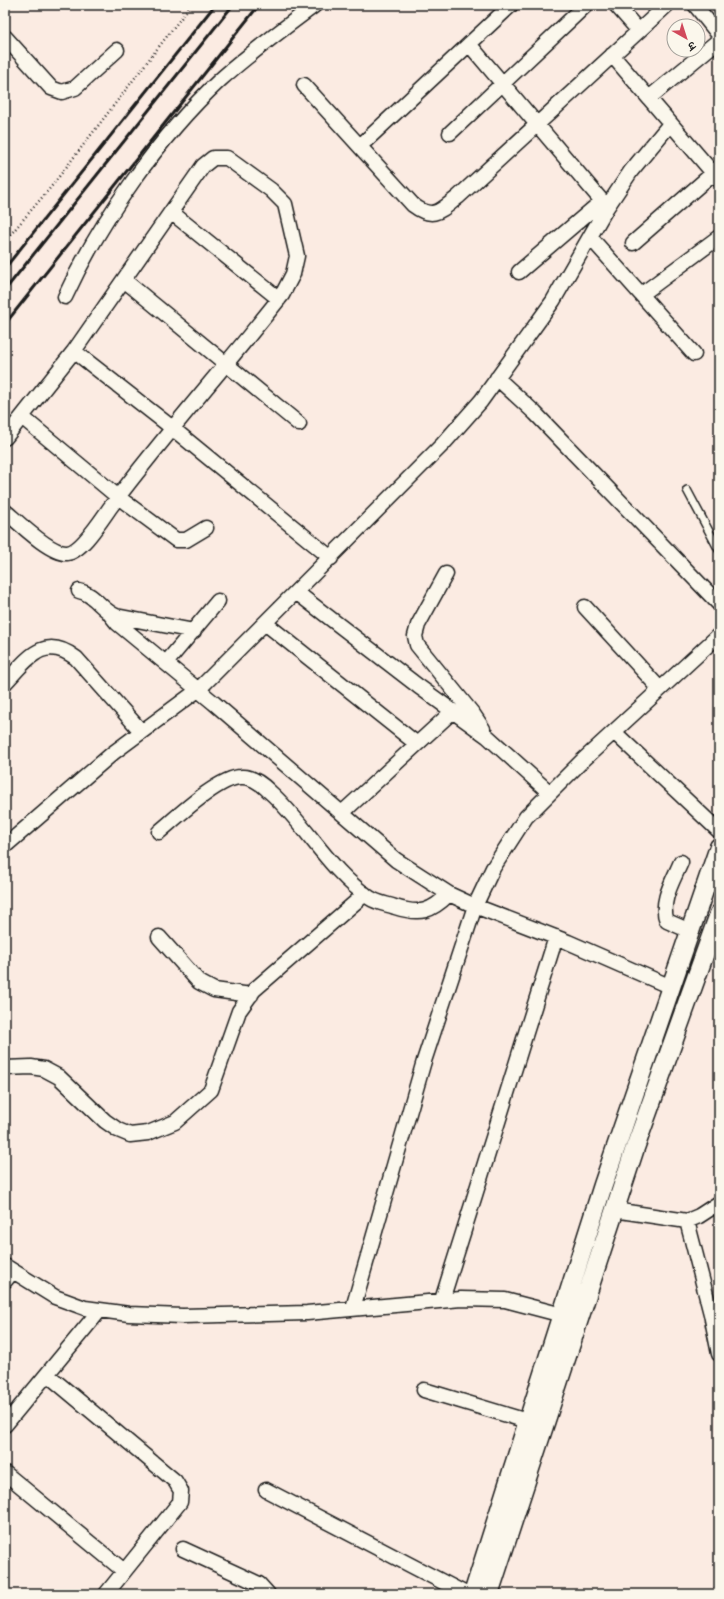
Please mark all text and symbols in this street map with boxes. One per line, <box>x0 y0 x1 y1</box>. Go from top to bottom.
north arrow <box>666 18 706 58</box>
text: उ <box>682 36 700 55</box>

